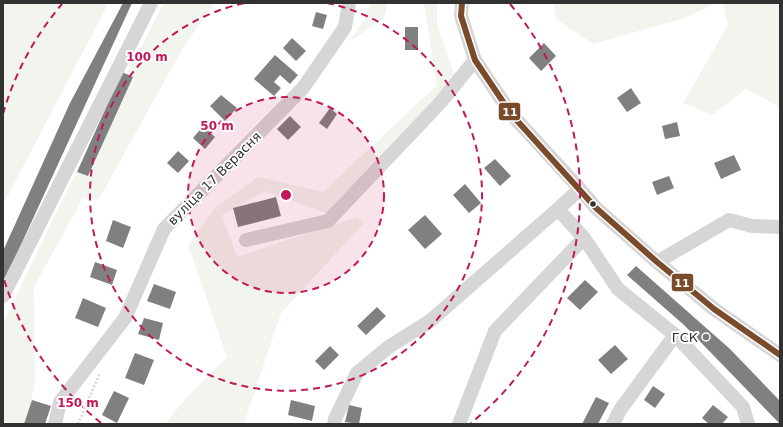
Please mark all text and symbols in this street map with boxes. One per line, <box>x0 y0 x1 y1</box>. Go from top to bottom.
text: 100 m <box>126 50 168 64</box>
line badge: 11 <box>498 102 521 121</box>
text: 11 <box>502 106 518 119</box>
text: 50 m <box>200 119 234 133</box>
street label: вуліца 17 Верасня <box>165 129 264 228</box>
centre of rings <box>279 188 293 202</box>
unlabelled marker <box>588 199 598 209</box>
line badge: 11 <box>671 273 694 292</box>
text: 11 <box>674 277 690 290</box>
place label: ГСК <box>672 330 698 345</box>
marker: ГСК <box>701 332 711 342</box>
text: 150 m <box>57 396 99 410</box>

